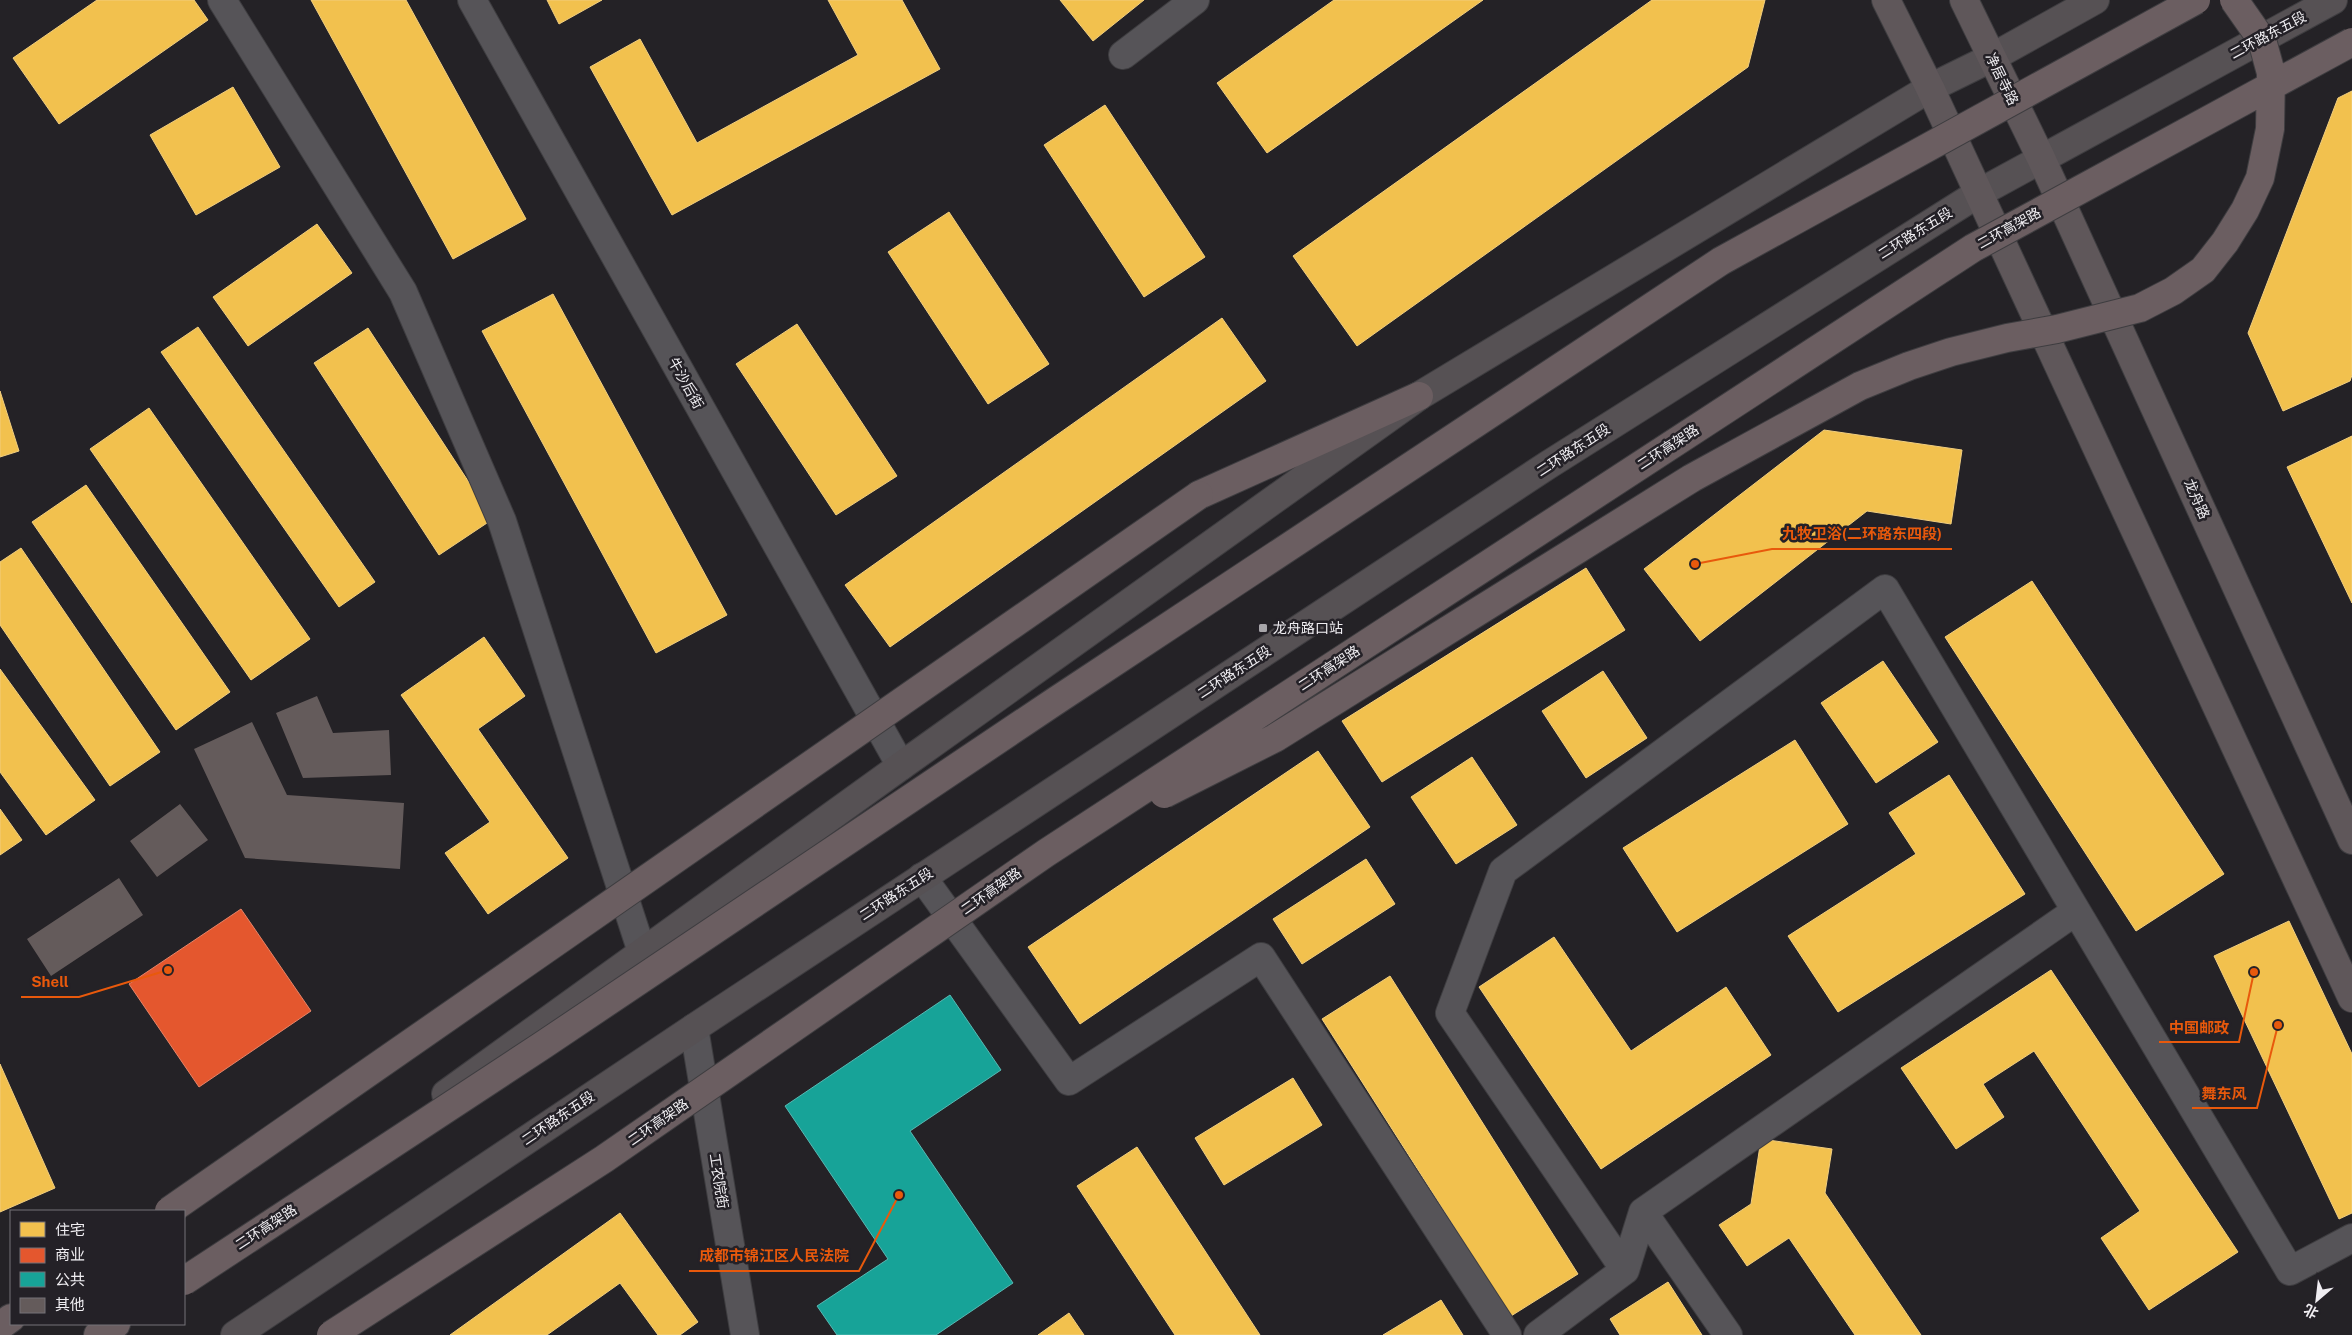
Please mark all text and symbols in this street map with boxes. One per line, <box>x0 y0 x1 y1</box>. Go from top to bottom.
street label: 二环路东五段 <box>2227 8 2309 62</box>
street label: 净居寺路 <box>1983 50 2021 108</box>
street label: 二环路东五段 <box>1875 204 1955 262</box>
street label: 二环高架路 <box>1975 204 2043 252</box>
street label: 牛沙后街 <box>665 355 707 411</box>
street label: 二环路东五段 <box>1533 420 1613 480</box>
street label: 二环高架路 <box>1634 421 1702 473</box>
street label: 龙舟路 <box>2181 477 2213 521</box>
callout: 九牧卫浴(二环路东四段) <box>1772 519 1952 549</box>
text: 九牧卫浴(二环路东四段) <box>1782 525 1942 542</box>
place label: 龙舟路口站 <box>1273 620 1343 636</box>
marker: 龙舟路口站 <box>1257 622 1269 634</box>
street label: 二环路东五段 <box>1194 642 1274 702</box>
street label: 二环高架路 <box>1295 642 1363 694</box>
street label: 二环路东五段 <box>856 864 936 924</box>
street label: 二环高架路 <box>958 864 1024 918</box>
callout: Shell <box>21 967 79 997</box>
text: Shell <box>31 973 69 990</box>
callout: 中国邮政 <box>2159 1012 2239 1042</box>
text: 中国邮政 <box>2169 1019 2229 1036</box>
callout: 舞东风 <box>2192 1078 2257 1108</box>
text: 舞东风 <box>2201 1085 2247 1102</box>
street label: 二环路东五段 <box>519 1088 597 1148</box>
street label: 二环高架路 <box>625 1095 691 1149</box>
street label: 工农院街 <box>707 1152 731 1210</box>
street label: 二环高架路 <box>232 1201 300 1253</box>
legend <box>10 1210 185 1325</box>
text: 住宅 <box>55 1221 85 1238</box>
callout: 成都市锦江区人民法院 <box>689 1241 859 1271</box>
text: 商业 <box>55 1246 85 1263</box>
text: 成都市锦江区人民法院 <box>699 1247 849 1264</box>
text: 公共 <box>55 1271 85 1288</box>
north arrow <box>2292 1275 2342 1325</box>
text: 其他 <box>55 1296 85 1313</box>
text: 北 <box>2301 1301 2321 1322</box>

